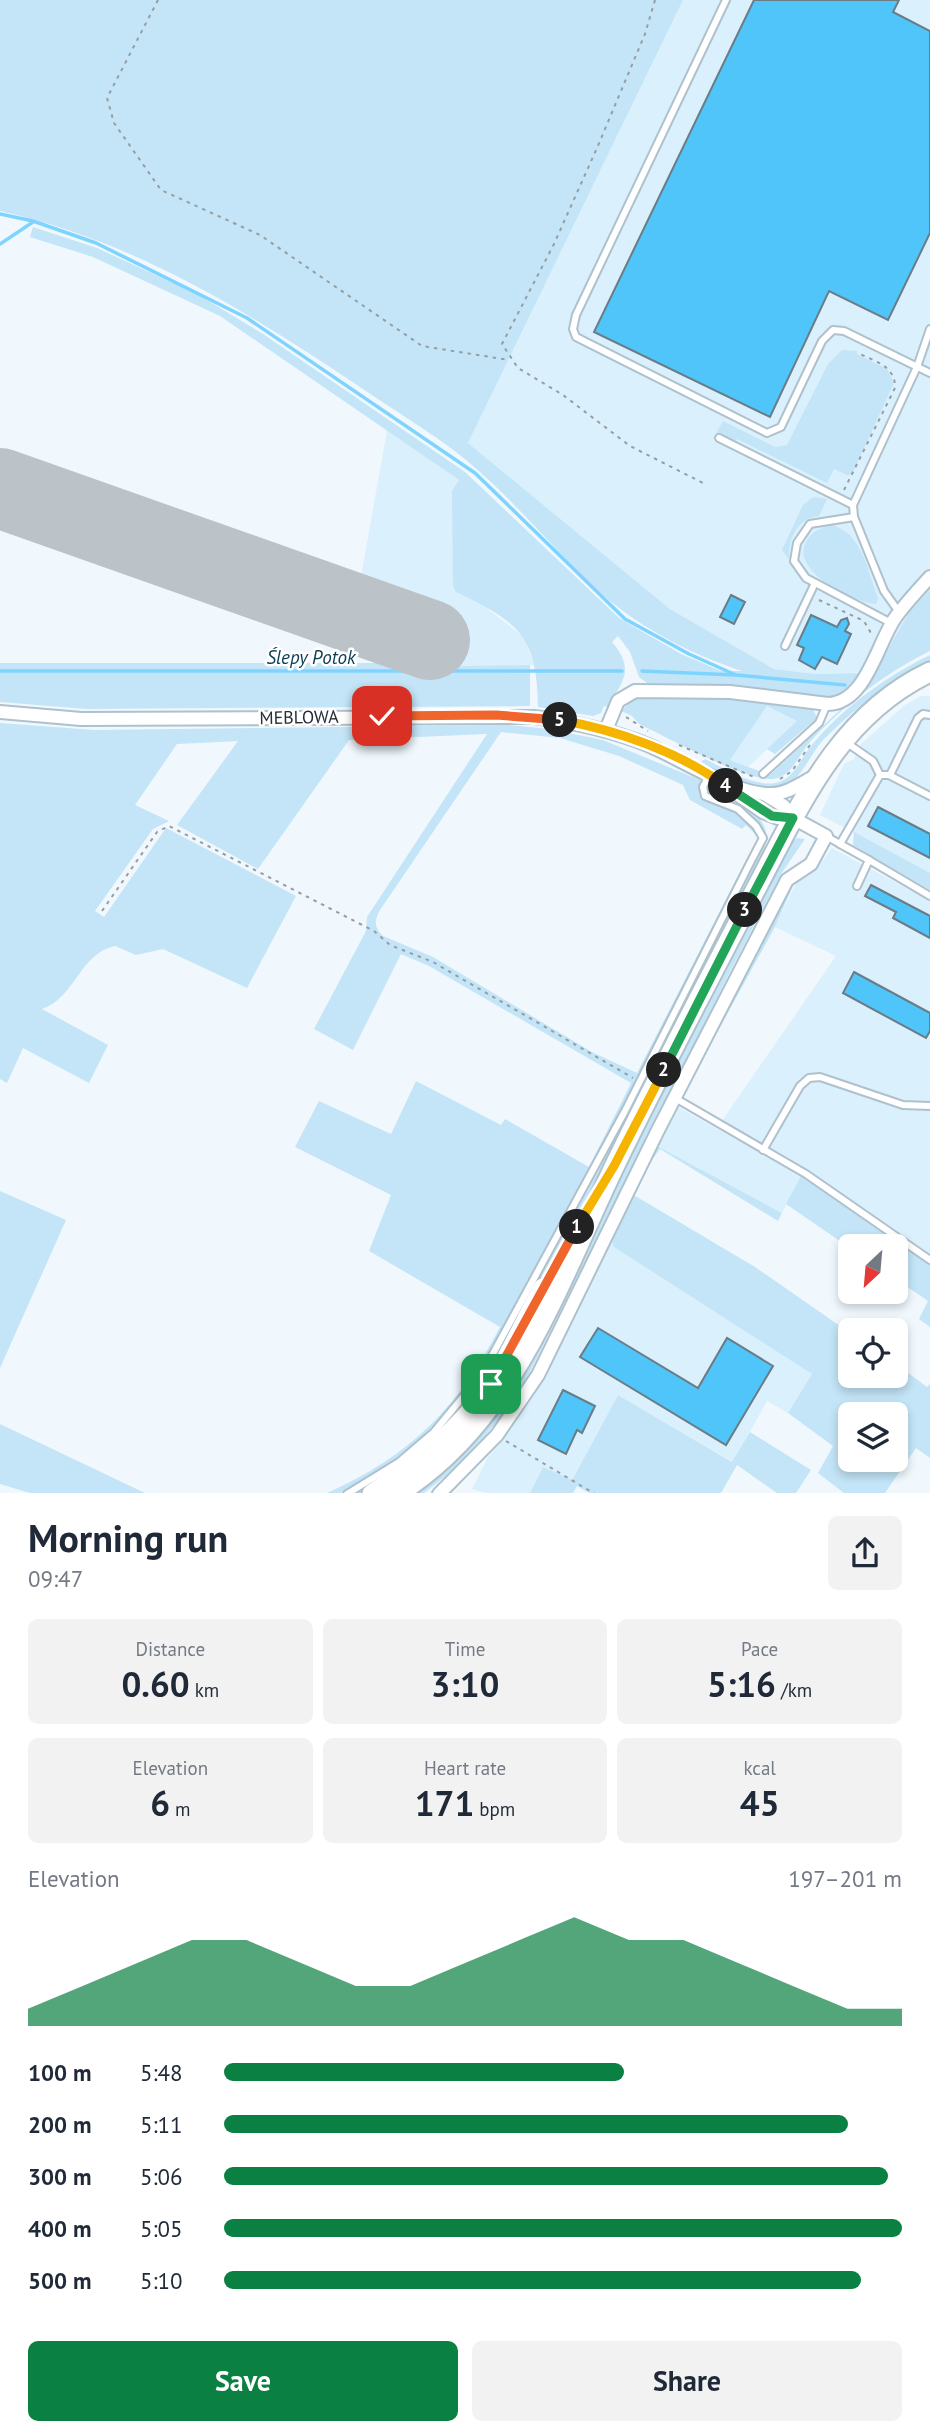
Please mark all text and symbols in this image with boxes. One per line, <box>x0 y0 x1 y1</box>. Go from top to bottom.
water label: Ślepy Potok <box>266 645 357 669</box>
pin <box>352 686 412 746</box>
icon: check <box>363 697 401 735</box>
pin: 5 <box>542 702 578 738</box>
street label: MEBLOWA <box>259 705 339 729</box>
text: 5 <box>554 707 565 731</box>
pin: 4 <box>708 768 744 804</box>
text: 4 <box>720 773 731 797</box>
pin: 3 <box>728 892 762 928</box>
text: 3 <box>739 897 750 921</box>
pin: 2 <box>646 1052 682 1088</box>
text: 2 <box>658 1057 669 1081</box>
pin: 1 <box>560 1210 594 1244</box>
text: 1 <box>571 1214 582 1238</box>
north arrow <box>838 1234 908 1304</box>
map controls <box>838 1234 908 1472</box>
button: locate <box>838 1318 908 1388</box>
pin <box>461 1354 521 1414</box>
icon: arrive <box>472 1365 510 1403</box>
button: layers <box>838 1402 908 1472</box>
text: Morning run <box>28 1513 228 1562</box>
button: share <box>828 1516 902 1590</box>
text: 09:47 <box>28 1564 83 1593</box>
text: Distance <box>136 1637 205 1661</box>
text: Time <box>445 1637 485 1661</box>
text: Pace <box>741 1637 778 1661</box>
text: 0.60 <box>121 1661 190 1707</box>
text: 3:10 <box>431 1661 499 1707</box>
text: 5:16 <box>707 1661 776 1707</box>
text: km <box>190 1678 219 1702</box>
text: /km <box>776 1678 812 1702</box>
text: Elevation <box>132 1756 208 1780</box>
text: Heart rate <box>424 1756 506 1780</box>
text: kcal <box>743 1756 776 1780</box>
text: 6 <box>150 1780 170 1826</box>
text: 171 <box>415 1780 474 1826</box>
text: 45 <box>740 1780 780 1826</box>
text: m <box>170 1797 191 1821</box>
text: bpm <box>474 1797 515 1821</box>
text: Elevation <box>28 1864 120 1893</box>
text: 197–201 m <box>788 1864 902 1893</box>
text: 100 m <box>28 2058 91 2087</box>
text: 5:48 <box>140 2058 183 2087</box>
text: 200 m <box>28 2110 91 2139</box>
text: 5:11 <box>140 2110 183 2139</box>
text: 300 m <box>28 2162 91 2191</box>
text: 5:06 <box>140 2162 183 2191</box>
text: 400 m <box>28 2214 91 2243</box>
text: 5:05 <box>140 2214 183 2243</box>
text: 500 m <box>28 2266 91 2295</box>
text: 5:10 <box>140 2266 183 2295</box>
button: Save <box>28 2341 458 2421</box>
button: Share <box>472 2341 902 2421</box>

